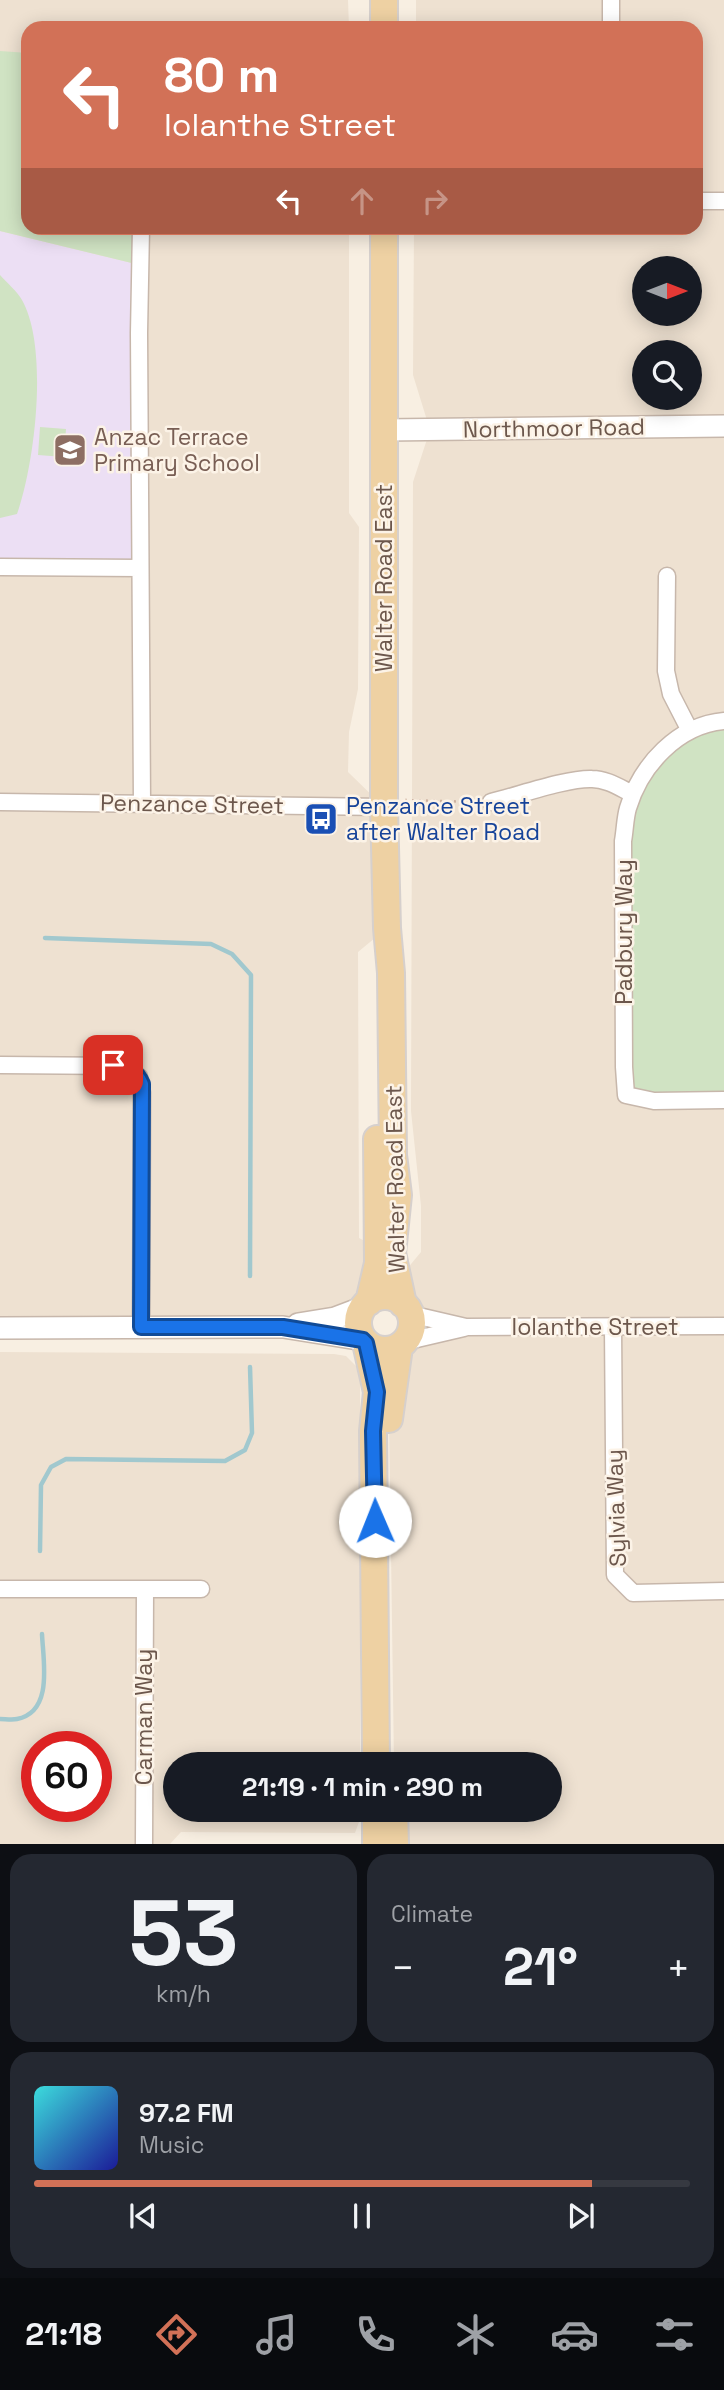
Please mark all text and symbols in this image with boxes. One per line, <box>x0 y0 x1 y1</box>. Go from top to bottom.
text: 80 m <box>164 44 279 106</box>
icon: left <box>49 49 140 140</box>
text: Iolanthe Street <box>164 105 396 145</box>
icon: left <box>270 182 308 220</box>
icon: ahead <box>343 182 381 220</box>
icon: right <box>416 182 454 220</box>
north arrow <box>632 256 702 326</box>
map controls <box>632 256 702 410</box>
button: search <box>632 340 702 410</box>
street label: Northmoor Road <box>463 411 645 445</box>
place label: Anzac Terrace Primary School <box>94 422 260 478</box>
school or university icon: Anzac Terrace Primary School <box>51 431 89 469</box>
street label: Walter Road East <box>369 484 399 672</box>
street label: Penzance Street <box>100 787 284 821</box>
place label: Penzance Street after Walter Road <box>346 791 540 847</box>
bus stop icon: Penzance Street after Walter Road <box>302 800 340 838</box>
street label: Padbury Way <box>609 859 639 1005</box>
pin <box>83 1035 143 1095</box>
icon: arrive <box>94 1046 132 1084</box>
street label: Walter Road East <box>378 1085 412 1273</box>
street label: Iolanthe Street <box>512 1312 678 1342</box>
street label: Sylvia Way <box>599 1449 633 1567</box>
position arrow <box>338 1484 412 1558</box>
street label: Carman Way <box>129 1649 159 1785</box>
speed limit sign: 60 <box>21 1731 112 1822</box>
text: 21:19 · 1 min · 290 m <box>242 1770 483 1804</box>
text: 53 <box>129 1875 238 1992</box>
text: Climate <box>391 1899 473 1929</box>
text: 21° <box>503 1934 578 2000</box>
text: − <box>391 1944 415 1992</box>
text: + <box>666 1944 690 1992</box>
text: km/h <box>156 1979 211 2009</box>
text: 97.2 FM <box>139 2096 234 2130</box>
text: Music <box>139 2130 204 2160</box>
icon: previous <box>124 2197 162 2235</box>
icon: pause <box>343 2197 381 2235</box>
icon: next <box>562 2197 600 2235</box>
icon: directions <box>152 2310 201 2359</box>
icon: music <box>252 2310 301 2359</box>
icon: phone <box>351 2310 400 2359</box>
icon: climate <box>451 2310 500 2359</box>
icon: car <box>550 2310 599 2359</box>
icon: filters <box>650 2310 699 2359</box>
text: 21:18 <box>25 2314 102 2354</box>

